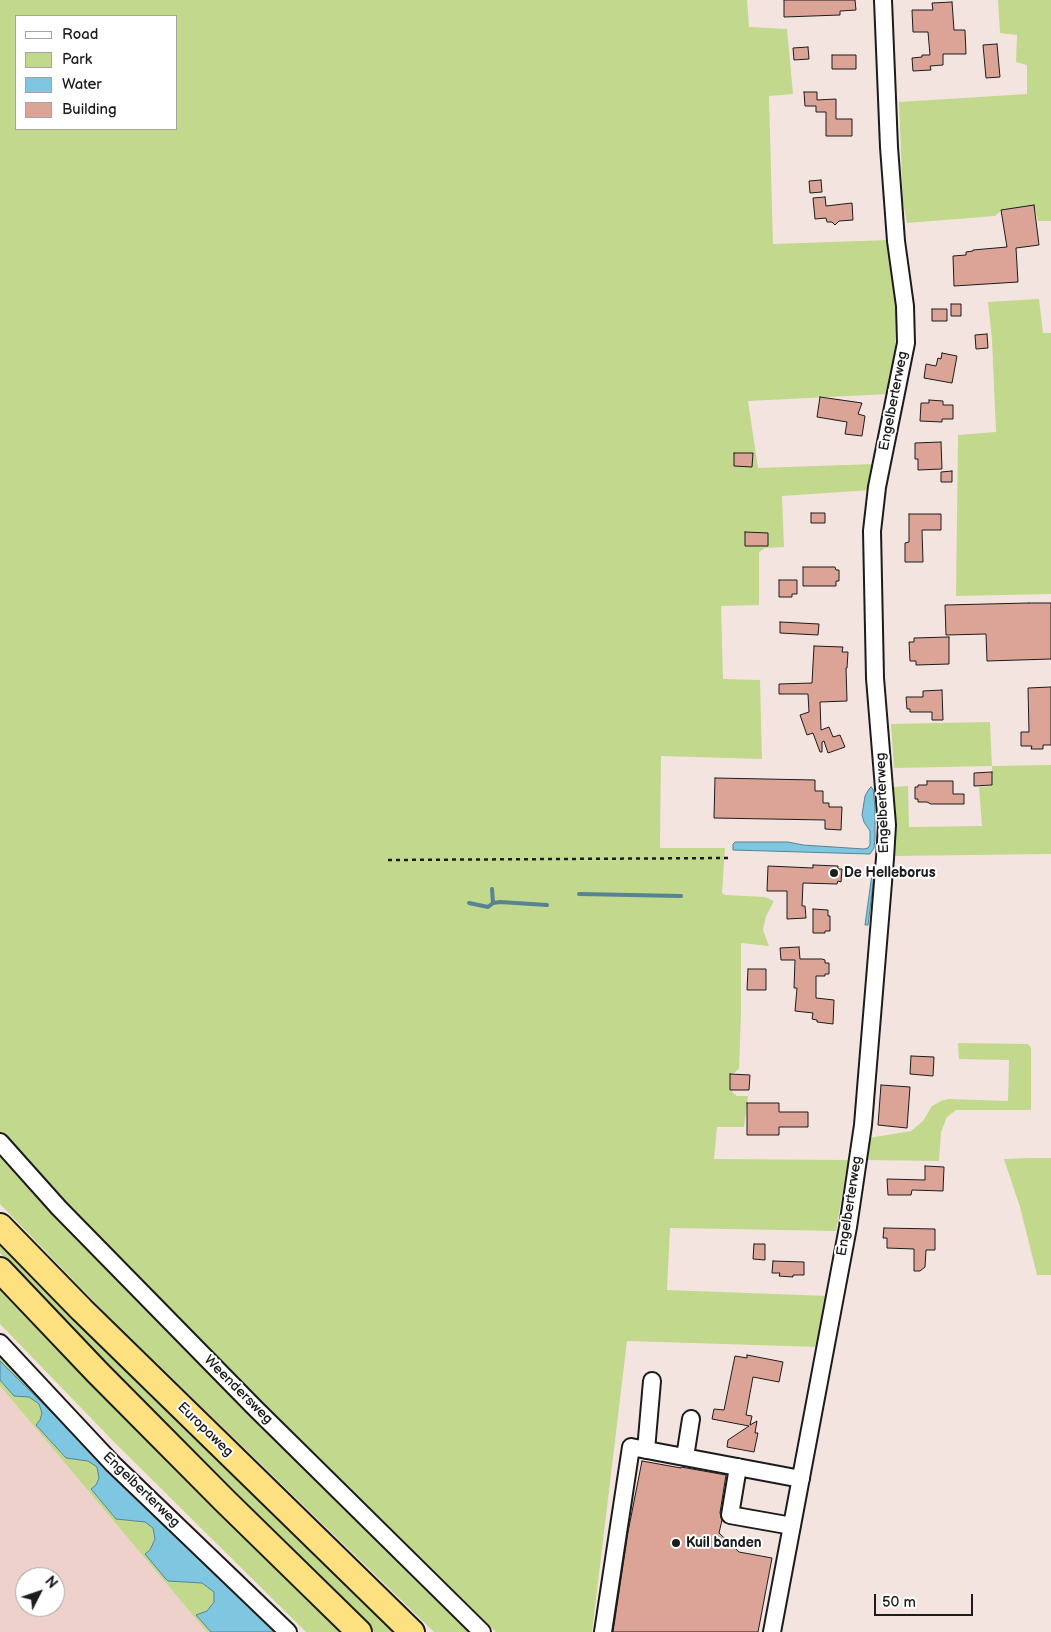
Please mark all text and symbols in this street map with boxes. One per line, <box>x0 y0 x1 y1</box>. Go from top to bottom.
legend <box>15 15 178 130</box>
text: Road <box>62 25 98 44</box>
text: Park <box>62 50 92 69</box>
text: Water <box>62 75 102 94</box>
text: Building <box>62 100 117 119</box>
street label: Engelberterweg <box>876 350 912 452</box>
street label: Engelberterweg <box>873 752 893 854</box>
place label: De Helleborus <box>844 865 936 881</box>
marker: De Helleborus <box>828 867 840 879</box>
street label: Engelberterweg <box>834 1155 866 1257</box>
street label: Weendersweg <box>200 1352 276 1428</box>
street label: Europaweg <box>174 1399 236 1461</box>
street label: Engelberterweg <box>99 1449 183 1531</box>
place label: Kuil banden <box>686 1535 762 1551</box>
marker: Kuil banden <box>670 1537 682 1549</box>
north arrow <box>15 1567 65 1617</box>
text: N <box>41 1573 61 1592</box>
scale bar <box>876 1584 975 1616</box>
text: 50 m <box>882 1593 916 1612</box>

